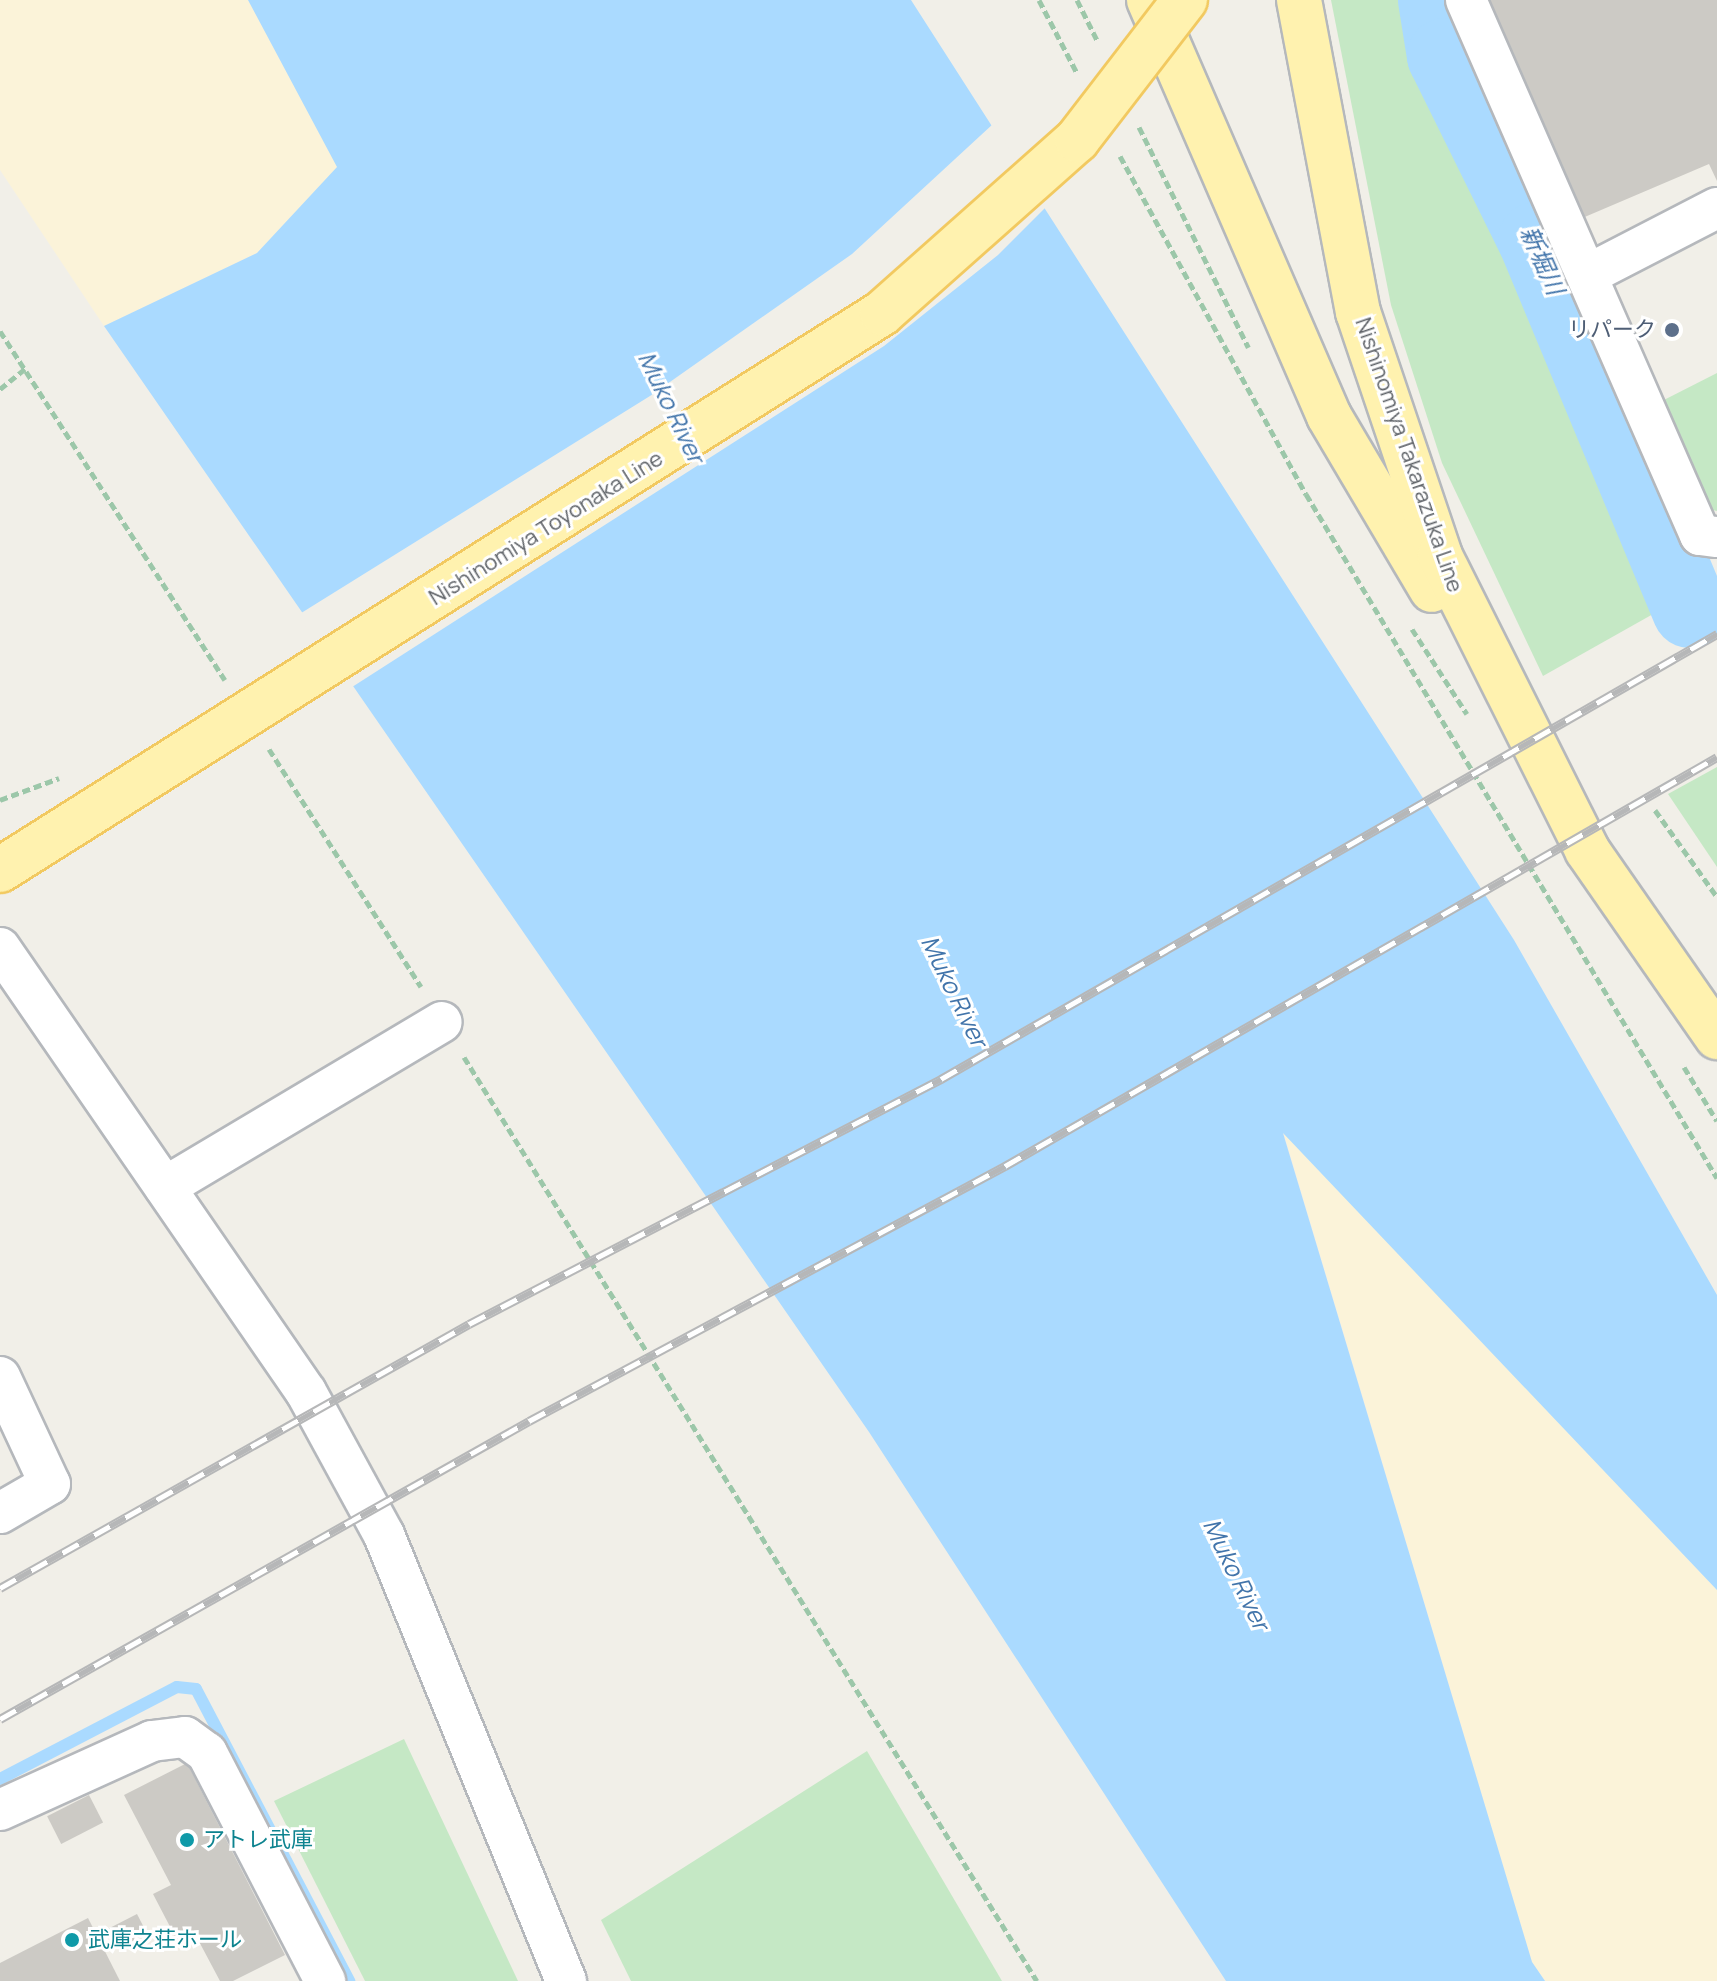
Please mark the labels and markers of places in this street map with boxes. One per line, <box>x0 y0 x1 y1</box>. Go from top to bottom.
place label: リパーク <box>1568 317 1656 343</box>
marker: リパーク <box>1663 321 1681 339</box>
place label: アトレ武庫 <box>203 1827 313 1853</box>
marker: アトレ武庫 <box>178 1831 196 1849</box>
place label: 武庫之荘ホール <box>88 1927 242 1953</box>
marker: 武庫之荘ホール <box>63 1931 81 1949</box>

